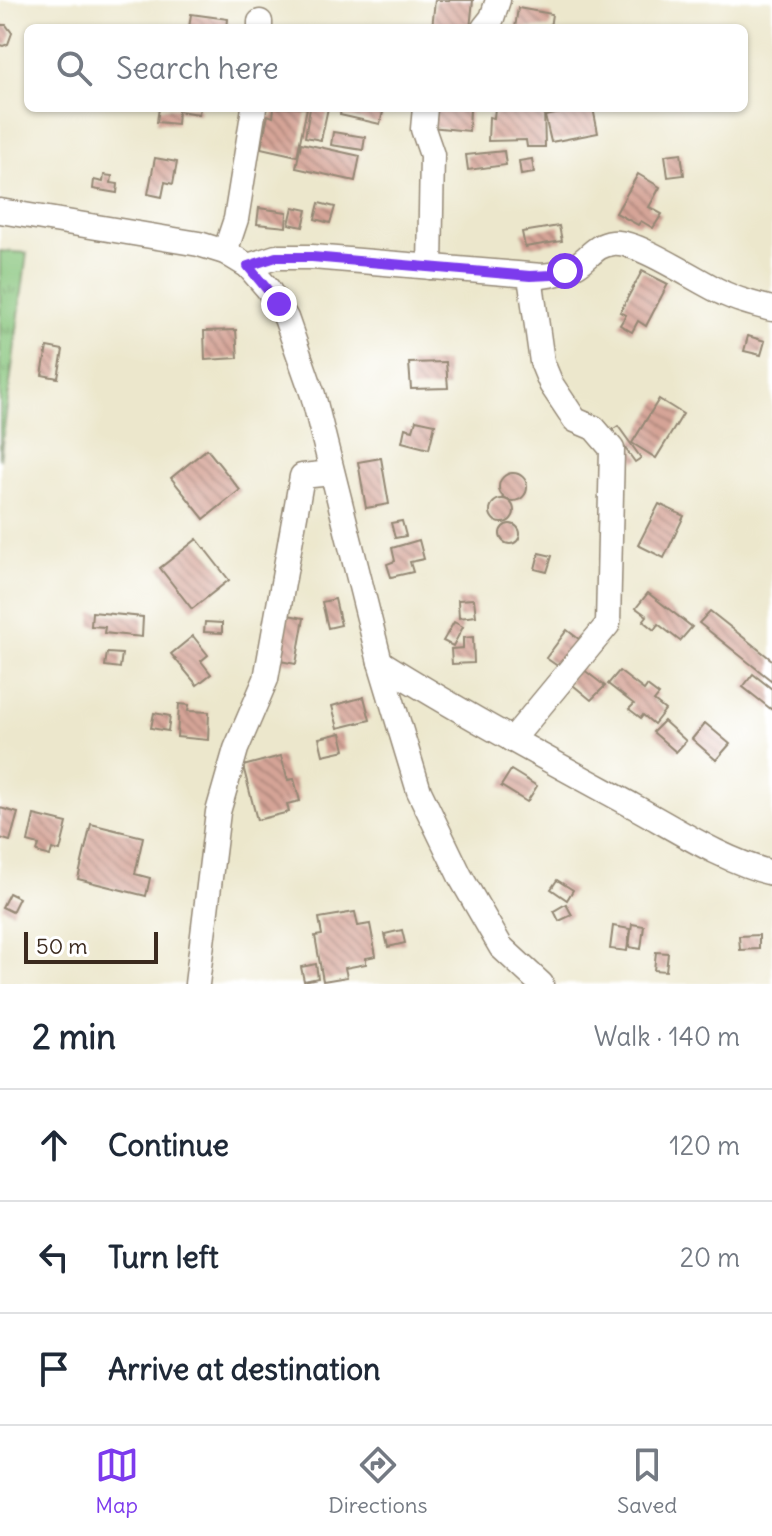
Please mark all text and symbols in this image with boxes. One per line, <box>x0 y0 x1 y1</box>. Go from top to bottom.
search box <box>24 24 748 112</box>
icon: search <box>52 46 96 90</box>
text: Search here <box>116 49 279 87</box>
route start <box>547 253 583 289</box>
route end <box>261 286 297 322</box>
scale bar <box>24 928 158 964</box>
text: 50 m <box>36 932 88 960</box>
text: 2 min <box>32 1015 116 1058</box>
text: Walk · 140 m <box>594 1020 740 1053</box>
icon: ahead <box>32 1123 76 1167</box>
text: Continue <box>108 1126 229 1164</box>
text: 120 m <box>669 1129 740 1162</box>
icon: left <box>32 1235 76 1279</box>
text: Turn left <box>108 1238 219 1276</box>
text: 20 m <box>680 1241 740 1274</box>
icon: arrive <box>32 1347 76 1391</box>
text: Arrive at destination <box>108 1350 380 1388</box>
tab: Map <box>95 1443 139 1519</box>
tab: Directions <box>328 1443 428 1519</box>
tab: Saved <box>617 1443 677 1519</box>

